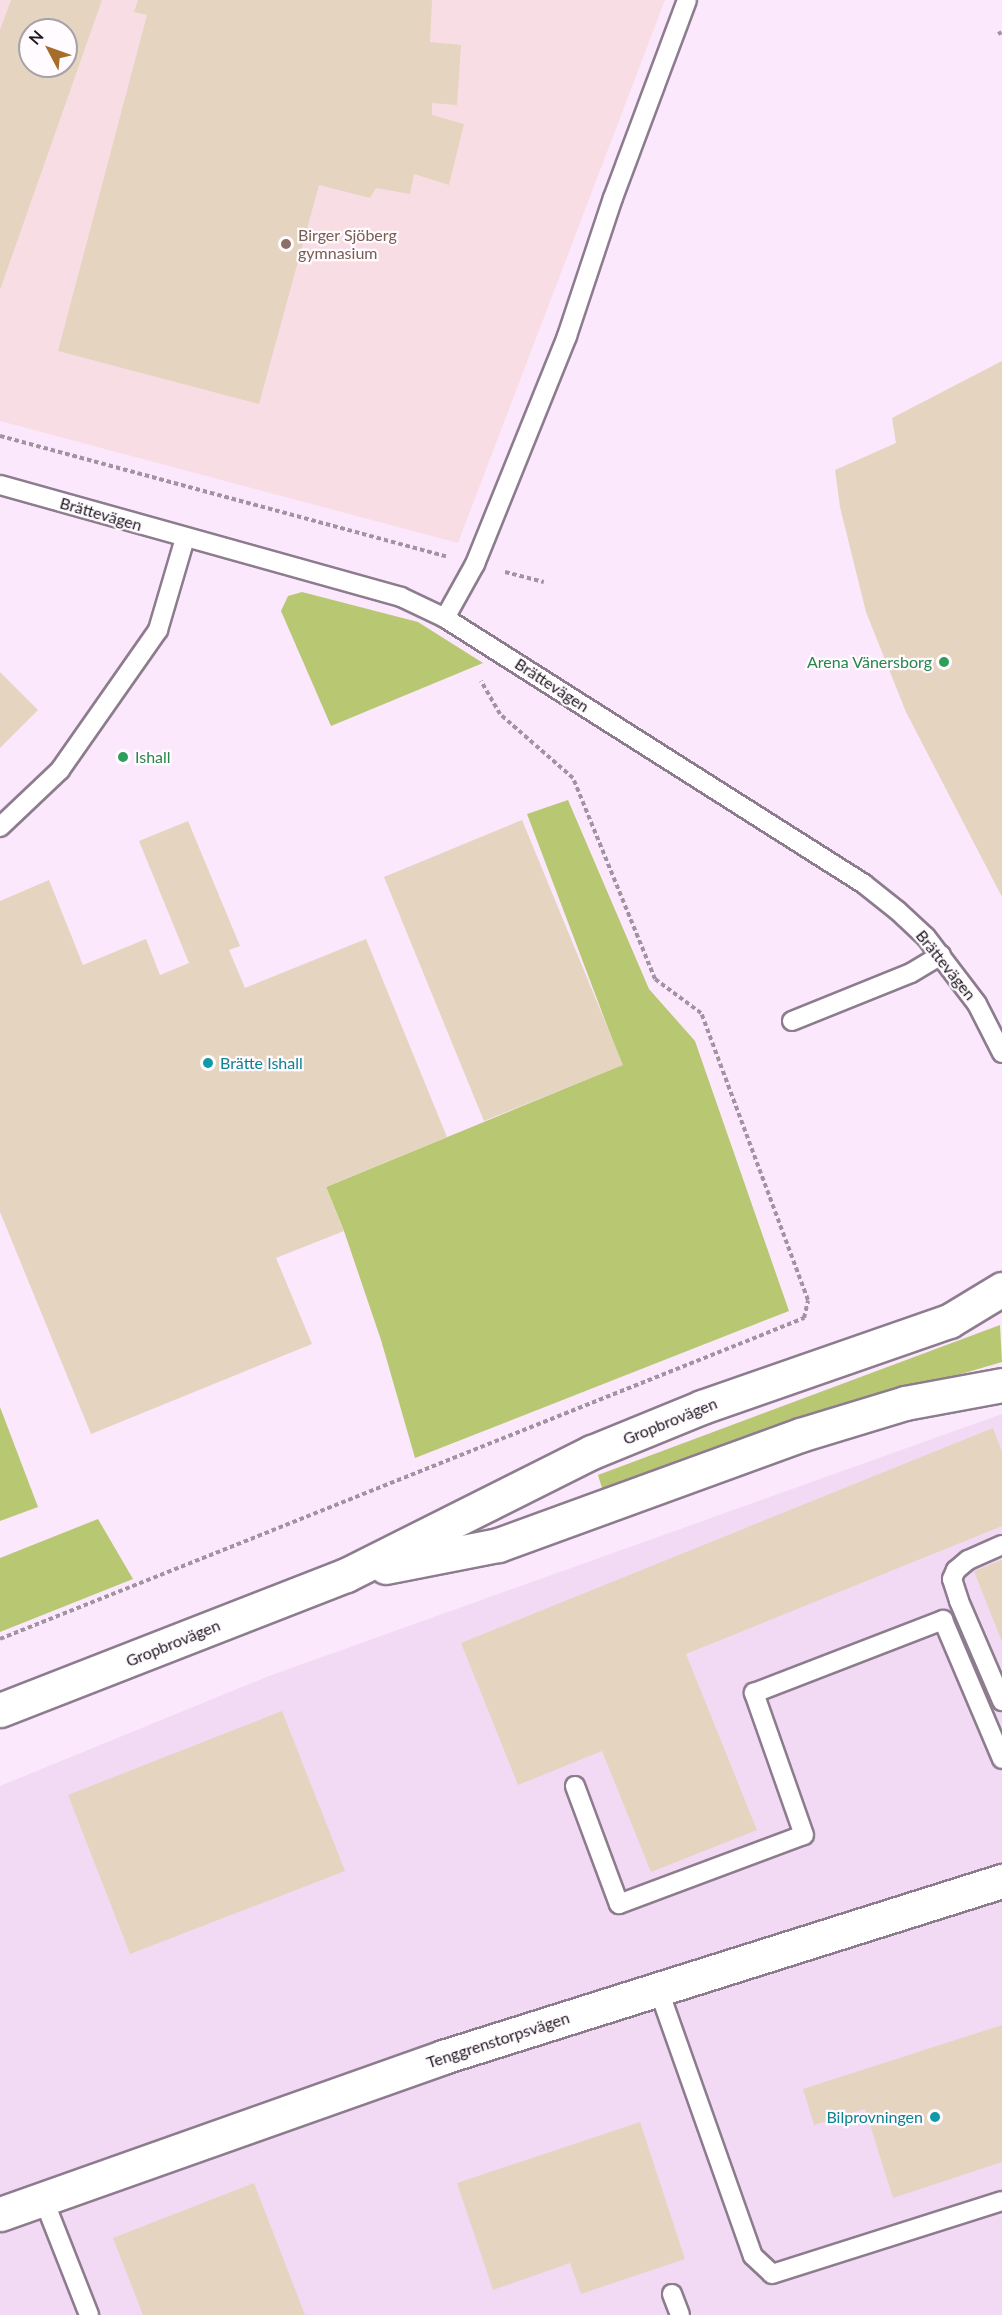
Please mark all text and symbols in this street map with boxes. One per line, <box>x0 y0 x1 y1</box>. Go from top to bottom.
north arrow <box>18 18 78 78</box>
text: N <box>24 26 47 48</box>
place label: Birger Sjöberg gymnasium <box>298 225 397 263</box>
marker: Birger Sjöberg gymnasium <box>279 237 293 251</box>
street label: Brättevägen <box>58 493 144 535</box>
place label: Arena Vänersborg <box>806 652 932 672</box>
street label: Brättevägen <box>511 654 593 716</box>
marker: Arena Vänersborg <box>937 655 951 669</box>
place label: Ishall <box>135 747 171 767</box>
marker: Ishall <box>116 750 130 764</box>
street label: Brättevägen <box>912 926 980 1004</box>
place label: Brätte Ishall <box>220 1053 303 1073</box>
marker: Brätte Ishall <box>201 1056 215 1070</box>
street label: Gropbrovägen <box>620 1393 720 1449</box>
street label: Gropbrovägen <box>123 1615 223 1671</box>
street label: Tenggrenstorpsvägen <box>424 2008 572 2072</box>
place label: Bilprovningen <box>826 2107 923 2127</box>
marker: Bilprovningen <box>928 2110 942 2124</box>

